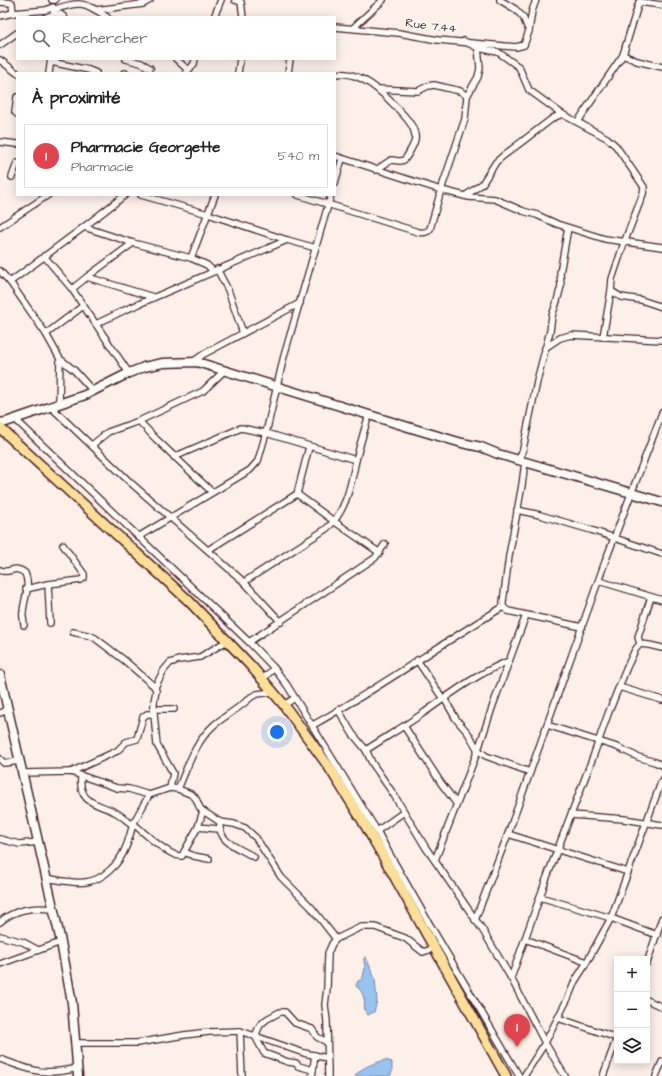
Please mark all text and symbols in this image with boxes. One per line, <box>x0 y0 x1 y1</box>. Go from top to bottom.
street label: Rue 7.44 <box>404 14 458 38</box>
search box <box>16 16 336 60</box>
icon: search <box>30 27 52 49</box>
text: Rechercher <box>62 28 147 49</box>
text: À proximité <box>32 86 121 110</box>
text: Pharmacie Georgette <box>71 137 220 158</box>
text: 1 <box>45 147 47 165</box>
text: 540 m <box>277 147 319 165</box>
text: Pharmacie <box>71 158 133 176</box>
your location <box>267 722 287 742</box>
map controls <box>614 956 650 1064</box>
button: + <box>614 956 650 992</box>
button: − <box>614 992 650 1028</box>
pin: 1 <box>504 1014 530 1047</box>
button: layers <box>614 1028 650 1064</box>

